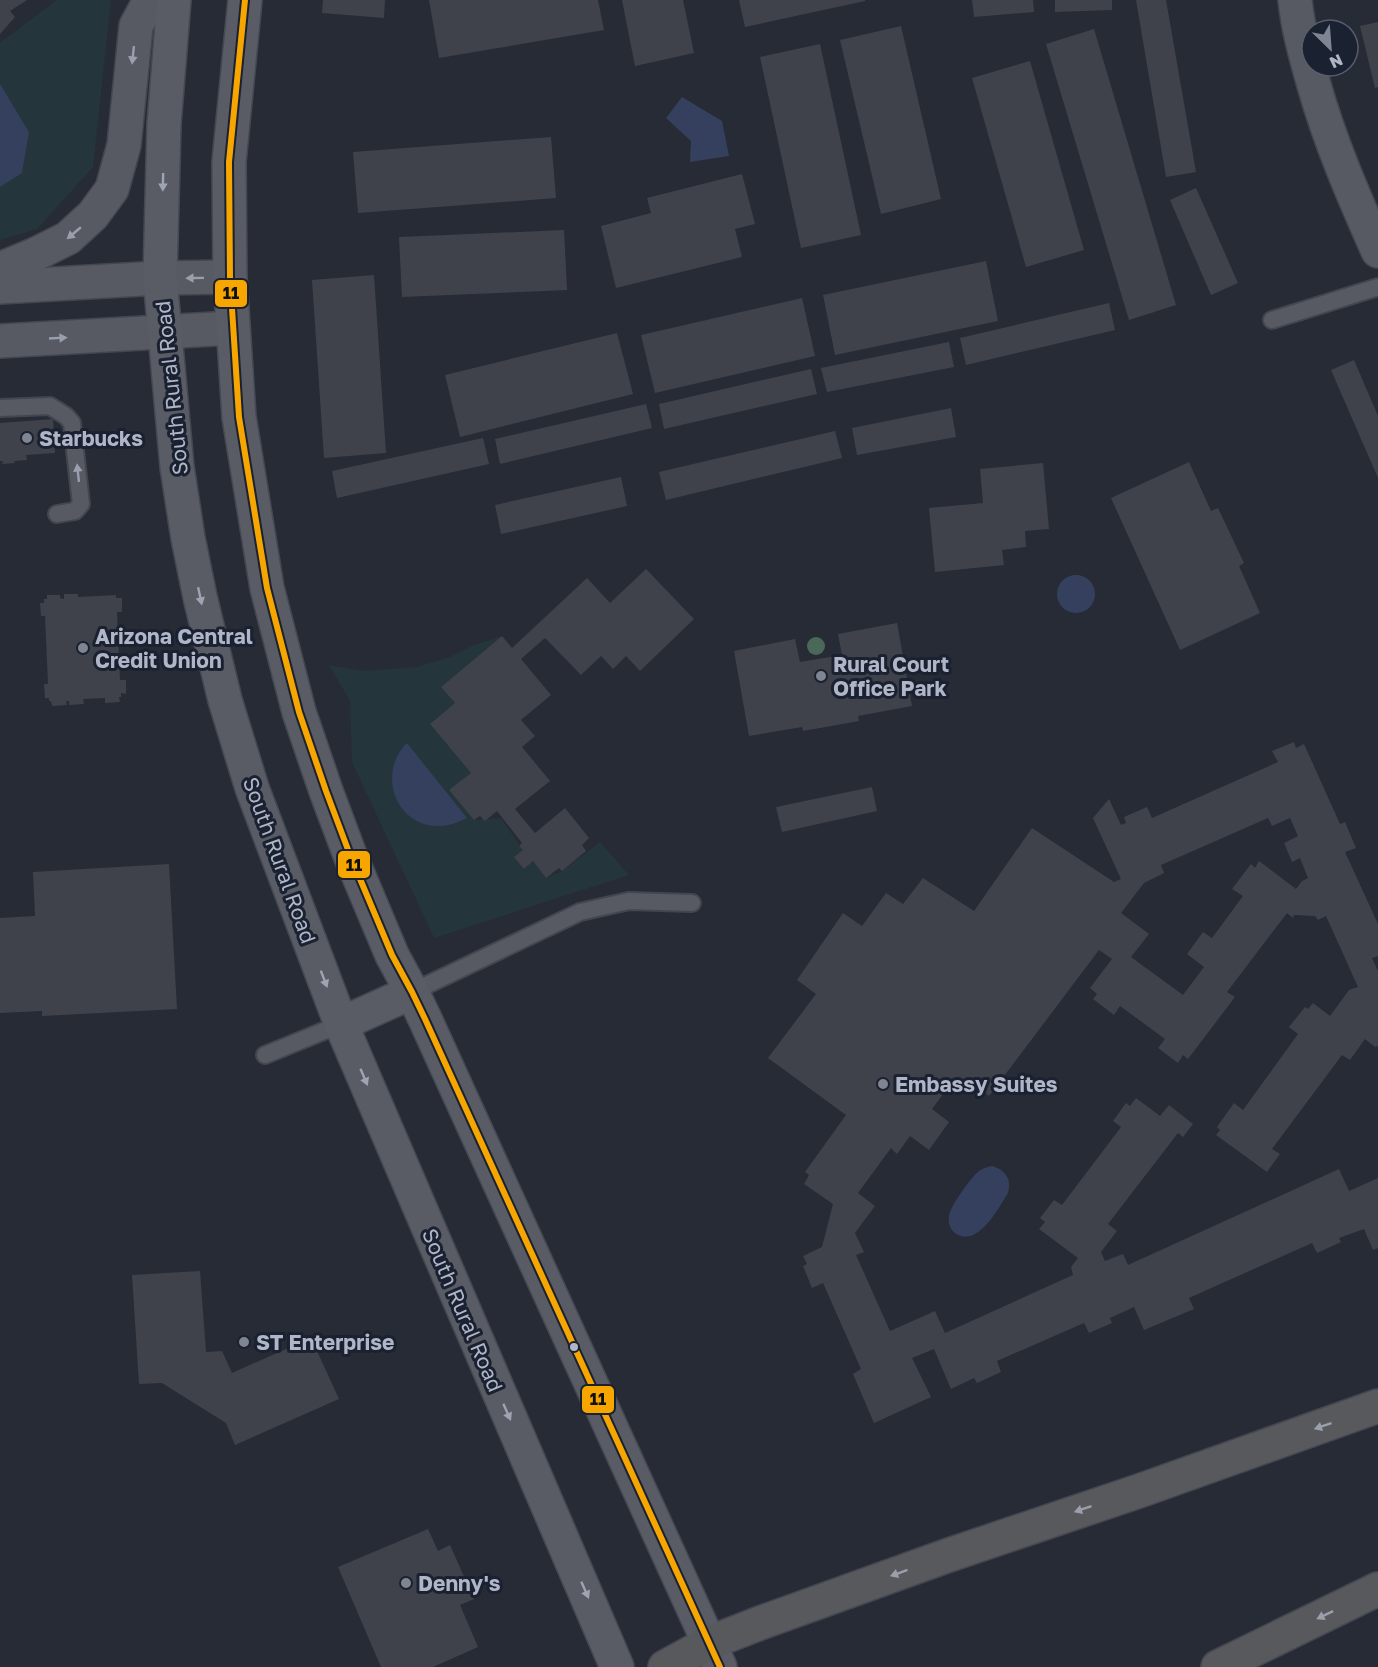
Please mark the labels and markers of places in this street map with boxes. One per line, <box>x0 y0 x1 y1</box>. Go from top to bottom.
place label: Starbucks <box>39 425 143 451</box>
marker: Starbucks <box>20 431 34 445</box>
place label: Arizona Central Credit Union <box>95 623 253 673</box>
marker: Arizona Central Credit Union <box>76 641 90 655</box>
place label: Rural Court Office Park <box>833 651 949 701</box>
marker: Rural Court Office Park <box>814 669 828 683</box>
place label: Embassy Suites <box>895 1071 1058 1097</box>
marker: Embassy Suites <box>876 1077 890 1091</box>
place label: ST Enterprise <box>256 1329 394 1355</box>
marker: ST Enterprise <box>237 1335 251 1349</box>
unlabelled marker <box>568 1341 580 1353</box>
place label: Denny's <box>418 1570 501 1596</box>
marker: Denny's <box>399 1576 413 1590</box>

